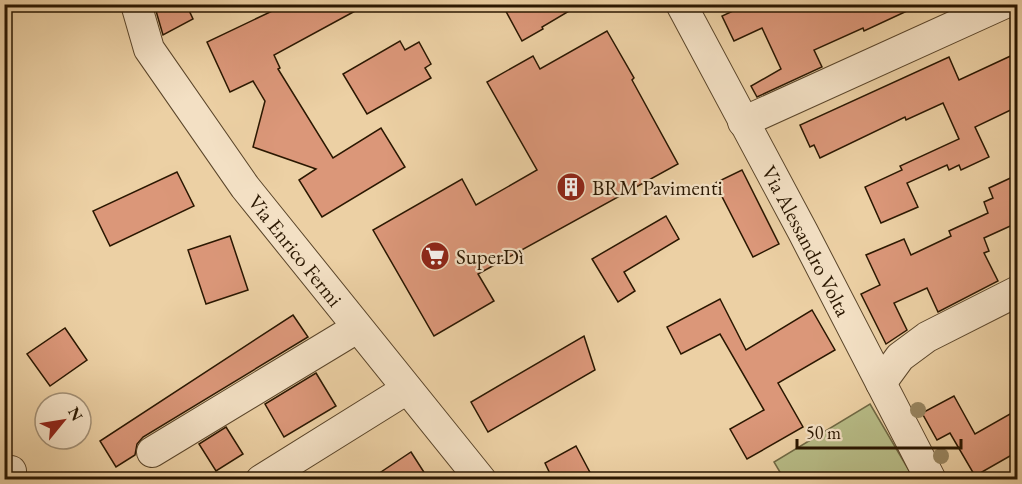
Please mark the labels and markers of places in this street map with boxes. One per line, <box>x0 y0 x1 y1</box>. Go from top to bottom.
building icon: BRM Pavimenti <box>555 171 587 203</box>
place label: BRM Pavimenti <box>592 174 723 201</box>
supermarket icon: SuperDì <box>419 240 451 272</box>
place label: SuperDì <box>456 243 524 270</box>

